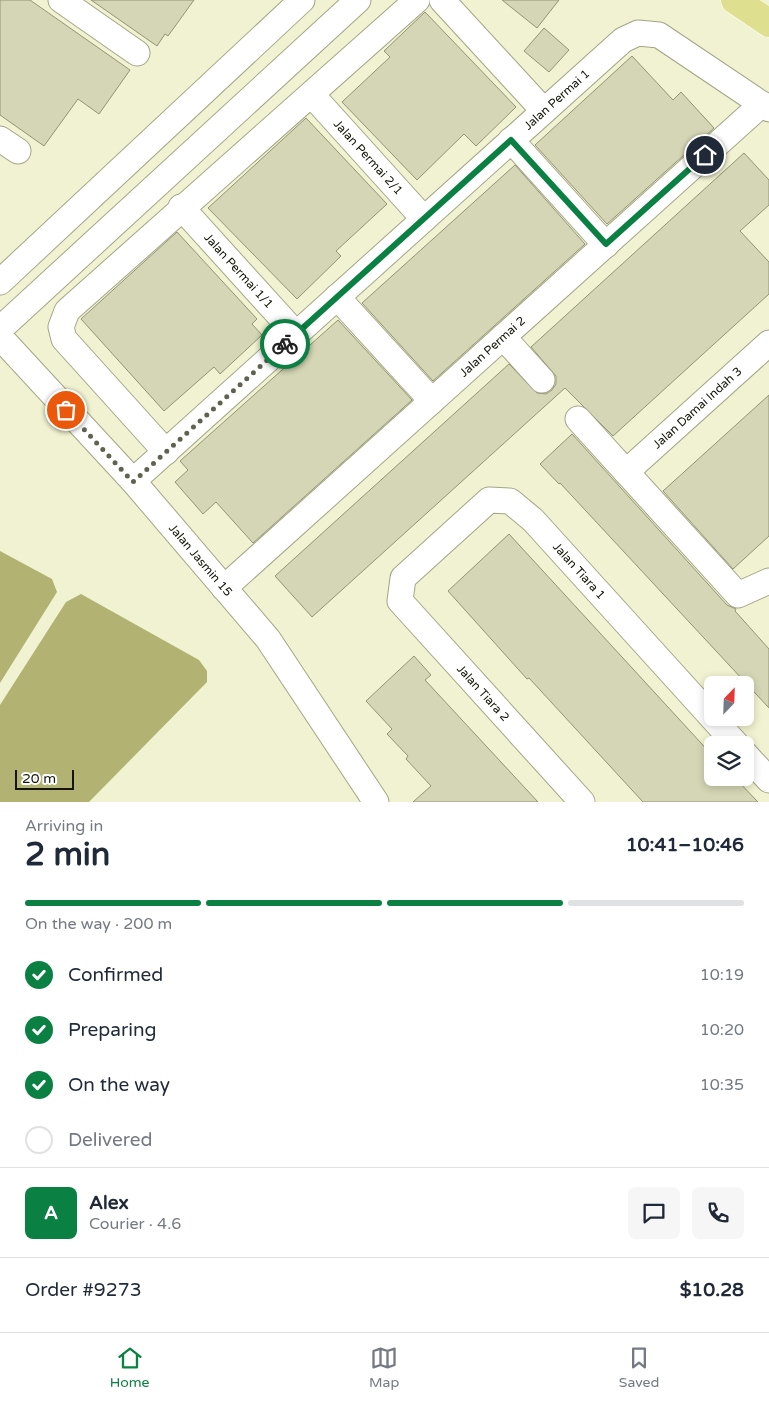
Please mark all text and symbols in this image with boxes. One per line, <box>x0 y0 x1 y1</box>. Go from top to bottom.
street label: Jalan Permai 1 <box>521 67 592 133</box>
street label: Jalan Permai 2/1 <box>331 117 406 198</box>
pin <box>684 134 726 176</box>
icon: home <box>691 141 719 169</box>
street label: Jalan Permai 1/1 <box>201 230 276 311</box>
street label: Jalan Permai 2 <box>457 313 528 380</box>
courier <box>260 319 310 369</box>
icon: bike <box>271 330 299 358</box>
street label: Jalan Damai Indah 3 <box>650 364 745 451</box>
pin <box>45 389 87 431</box>
icon: bag <box>52 396 80 424</box>
street label: Jalan Jasmin 15 <box>166 521 235 599</box>
street label: Jalan Tiara 1 <box>550 540 608 602</box>
street label: Jalan Tiara 2 <box>454 662 512 724</box>
north arrow <box>704 676 754 726</box>
map controls <box>704 676 754 786</box>
button: layers <box>704 736 754 786</box>
scale bar <box>15 767 74 790</box>
text: 20 m <box>22 770 56 787</box>
text: Arriving in <box>25 816 103 836</box>
text: 10:41–10:46 <box>626 834 744 856</box>
text: 2 min <box>25 836 110 874</box>
text: On the way · 200 m <box>25 914 172 934</box>
icon: check <box>25 961 53 989</box>
text: Confirmed <box>68 964 163 986</box>
text: 10:19 <box>700 965 744 985</box>
icon: check <box>25 1016 53 1044</box>
text: Preparing <box>68 1019 157 1041</box>
text: 10:20 <box>700 1020 744 1040</box>
icon: check <box>25 1071 53 1099</box>
text: On the way <box>68 1074 170 1096</box>
text: 10:35 <box>700 1075 744 1095</box>
text: Delivered <box>68 1129 153 1151</box>
button: chat <box>628 1187 680 1239</box>
button: phone <box>692 1187 744 1239</box>
text: Alex <box>89 1192 129 1214</box>
text: A <box>44 1202 58 1224</box>
text: Courier · 4.6 <box>89 1214 181 1234</box>
text: Order #9273 <box>25 1279 142 1301</box>
text: $10.28 <box>680 1279 744 1301</box>
tab: Home <box>110 1344 149 1391</box>
tab: Map <box>369 1344 399 1391</box>
tab: Saved <box>619 1344 659 1391</box>

